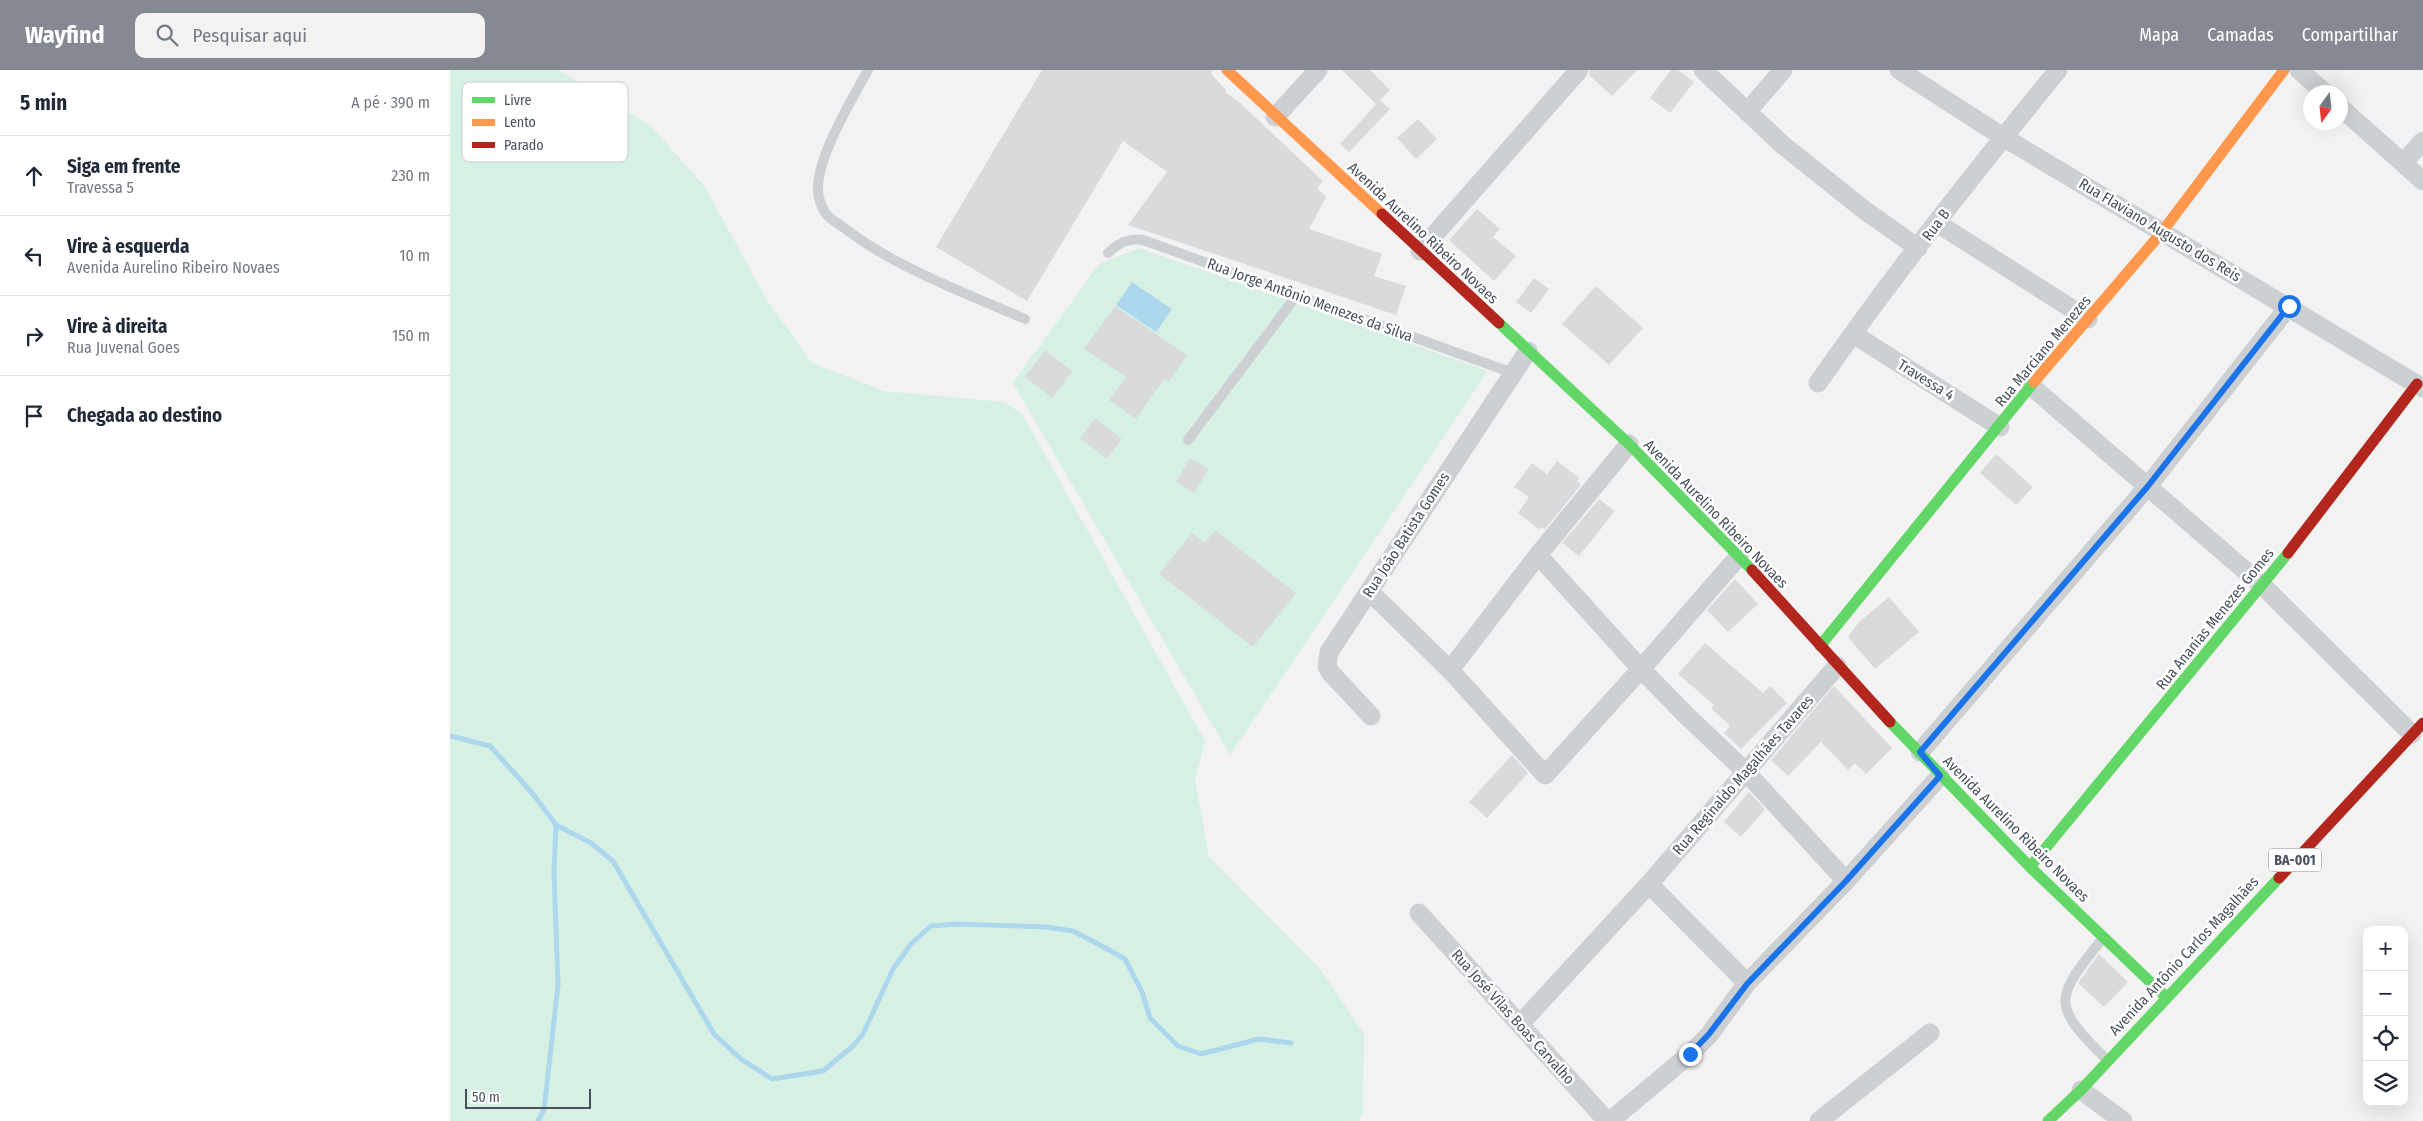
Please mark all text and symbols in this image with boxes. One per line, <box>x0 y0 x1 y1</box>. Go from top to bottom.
search box <box>135 13 485 58</box>
text: Wayfind <box>25 21 105 49</box>
icon: search <box>153 21 181 49</box>
text: Pesquisar aqui <box>193 24 307 47</box>
text: Mapa <box>2139 24 2179 46</box>
text: Camadas <box>2207 24 2274 46</box>
text: Compartilhar <box>2302 24 2398 46</box>
legend <box>462 82 628 162</box>
north arrow <box>2303 85 2348 130</box>
text: 5 min <box>20 90 67 116</box>
text: Livre <box>504 92 531 109</box>
text: A pé · 390 m <box>351 93 430 112</box>
text: Lento <box>504 114 536 131</box>
text: Parado <box>504 137 544 154</box>
text: Siga em frente <box>67 155 181 178</box>
street label: Avenida Aurelino Ribeiro Novaes <box>1344 158 1502 308</box>
icon: ahead <box>20 162 48 190</box>
text: 230 m <box>391 166 430 185</box>
street label: Rua Flaviano Augusto dos Reis <box>2076 174 2244 286</box>
text: Travessa 5 <box>67 178 134 197</box>
street label: Rua B <box>1918 206 1954 244</box>
text: Vire à esquerda <box>67 235 189 258</box>
icon: left <box>20 242 48 270</box>
text: 10 m <box>399 246 430 265</box>
street label: Rua Jorge Antônio Menezes da Silva <box>1205 254 1415 346</box>
text: Avenida Aurelino Ribeiro Novaes <box>67 258 280 277</box>
street label: Rua Marciano Menezes <box>1991 292 2095 410</box>
route start <box>2278 295 2301 318</box>
text: Vire à direita <box>67 315 168 338</box>
icon: right <box>20 322 48 350</box>
text: 150 m <box>392 326 430 345</box>
text: Rua Juvenal Goes <box>67 338 180 357</box>
street label: Travessa 4 <box>1894 356 1958 404</box>
icon: arrive <box>20 402 48 430</box>
text: Chegada ao destino <box>67 404 222 427</box>
street label: Avenida Aurelino Ribeiro Novaes <box>1640 436 1792 592</box>
street label: Rua João Batista Gomes <box>1359 469 1453 601</box>
street label: Rua Ananias Menezes Gomes <box>2152 544 2278 694</box>
street label: Rua Reginaldo Magalhães Tavares <box>1669 691 1817 859</box>
street label: Avenida Aurelino Ribeiro Novaes <box>1939 752 2093 906</box>
road number: BA-001 <box>2269 848 2321 872</box>
street label: Avenida Antônio Carlos Magalhães <box>2106 873 2262 1039</box>
map controls <box>2363 926 2408 1106</box>
button: + <box>2363 926 2408 971</box>
street label: Rua José Vilas Boas Carvalho <box>1448 946 1578 1088</box>
button: − <box>2363 971 2408 1016</box>
button: locate <box>2363 1016 2408 1061</box>
route end <box>1679 1043 1702 1066</box>
button: layers <box>2363 1061 2408 1106</box>
scale bar <box>465 1086 591 1109</box>
text: 50 m <box>472 1089 500 1106</box>

